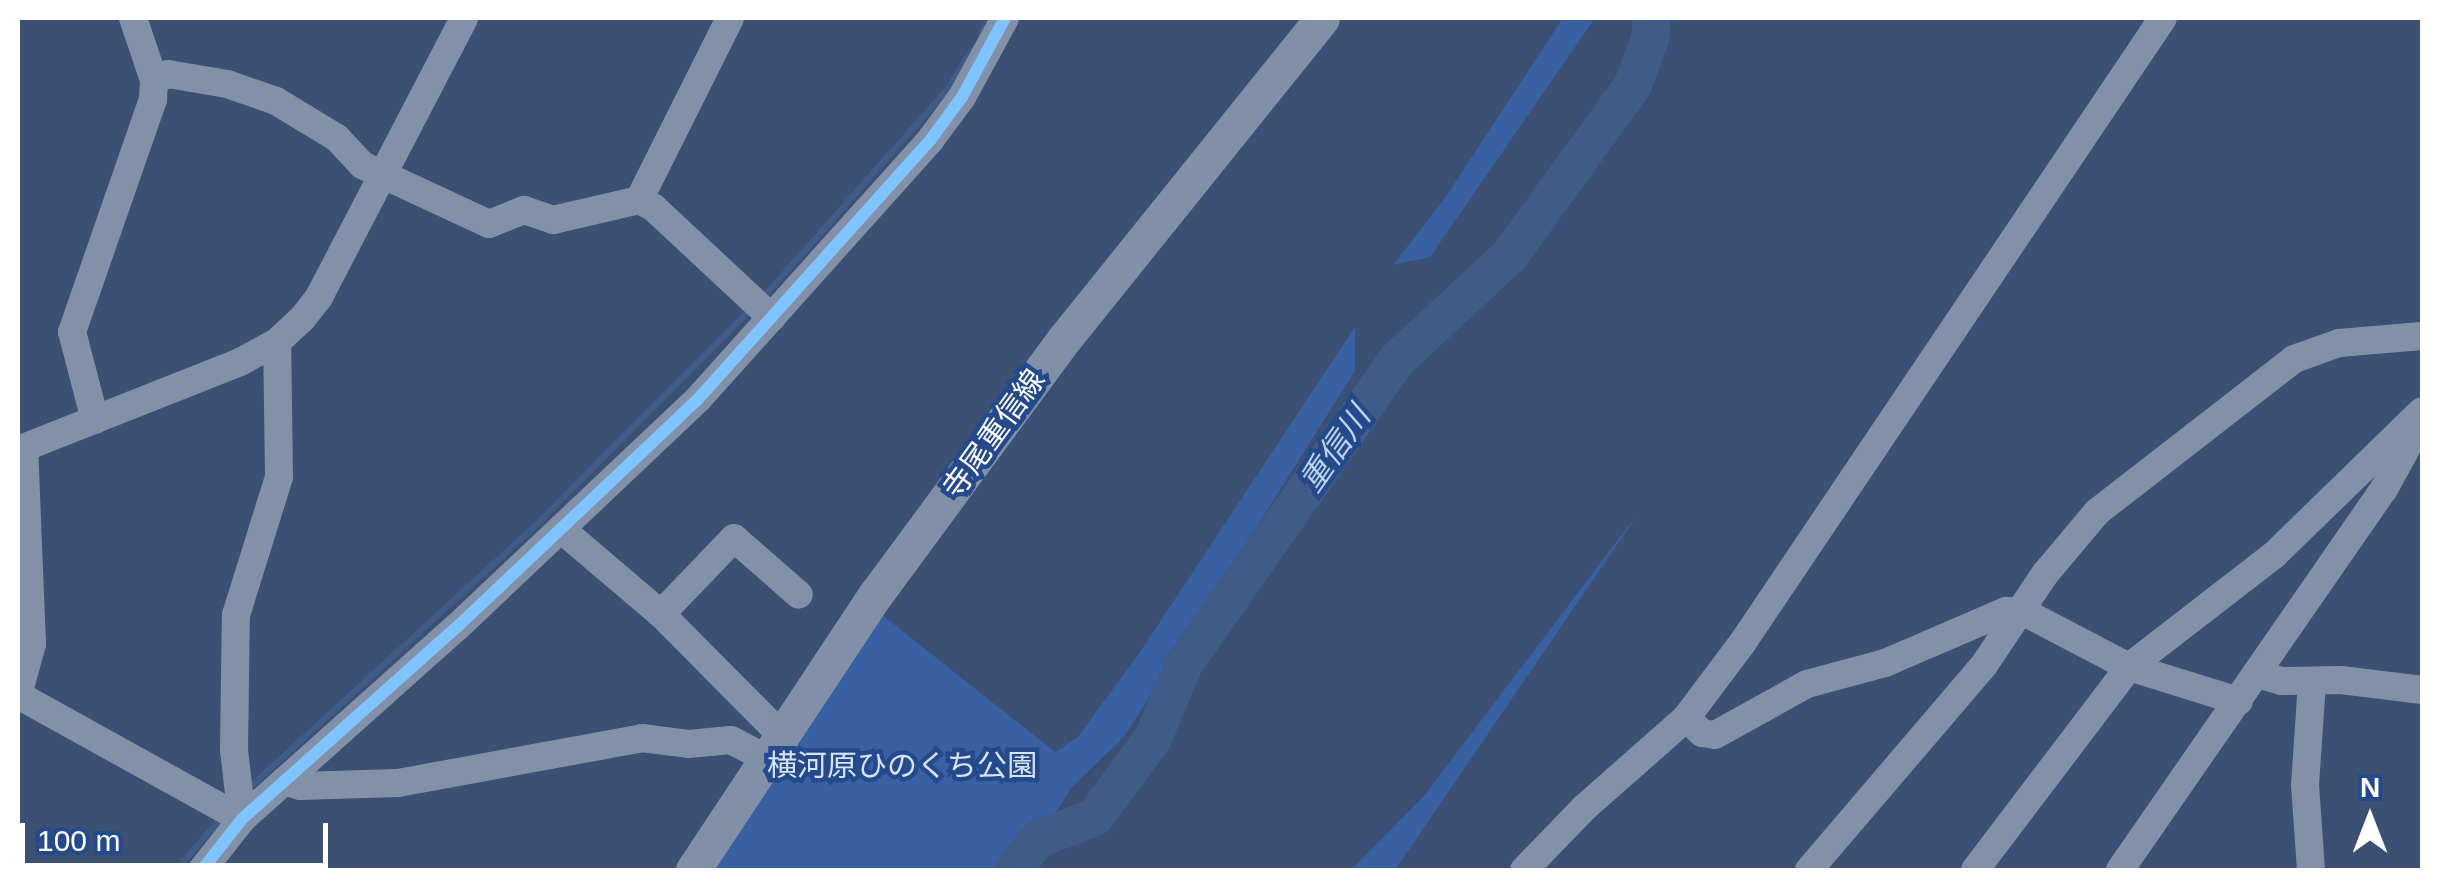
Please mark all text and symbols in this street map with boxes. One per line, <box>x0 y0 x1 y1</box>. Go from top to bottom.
street label: 寺尾重信線 <box>935 363 1053 505</box>
water label: 重信川 <box>1292 399 1378 499</box>
park label: 横河原ひのくち公園 <box>767 748 1037 784</box>
north arrow <box>2320 768 2420 868</box>
text: N <box>2360 772 2380 803</box>
scale bar <box>25 803 332 865</box>
text: 100 m <box>37 824 120 857</box>

